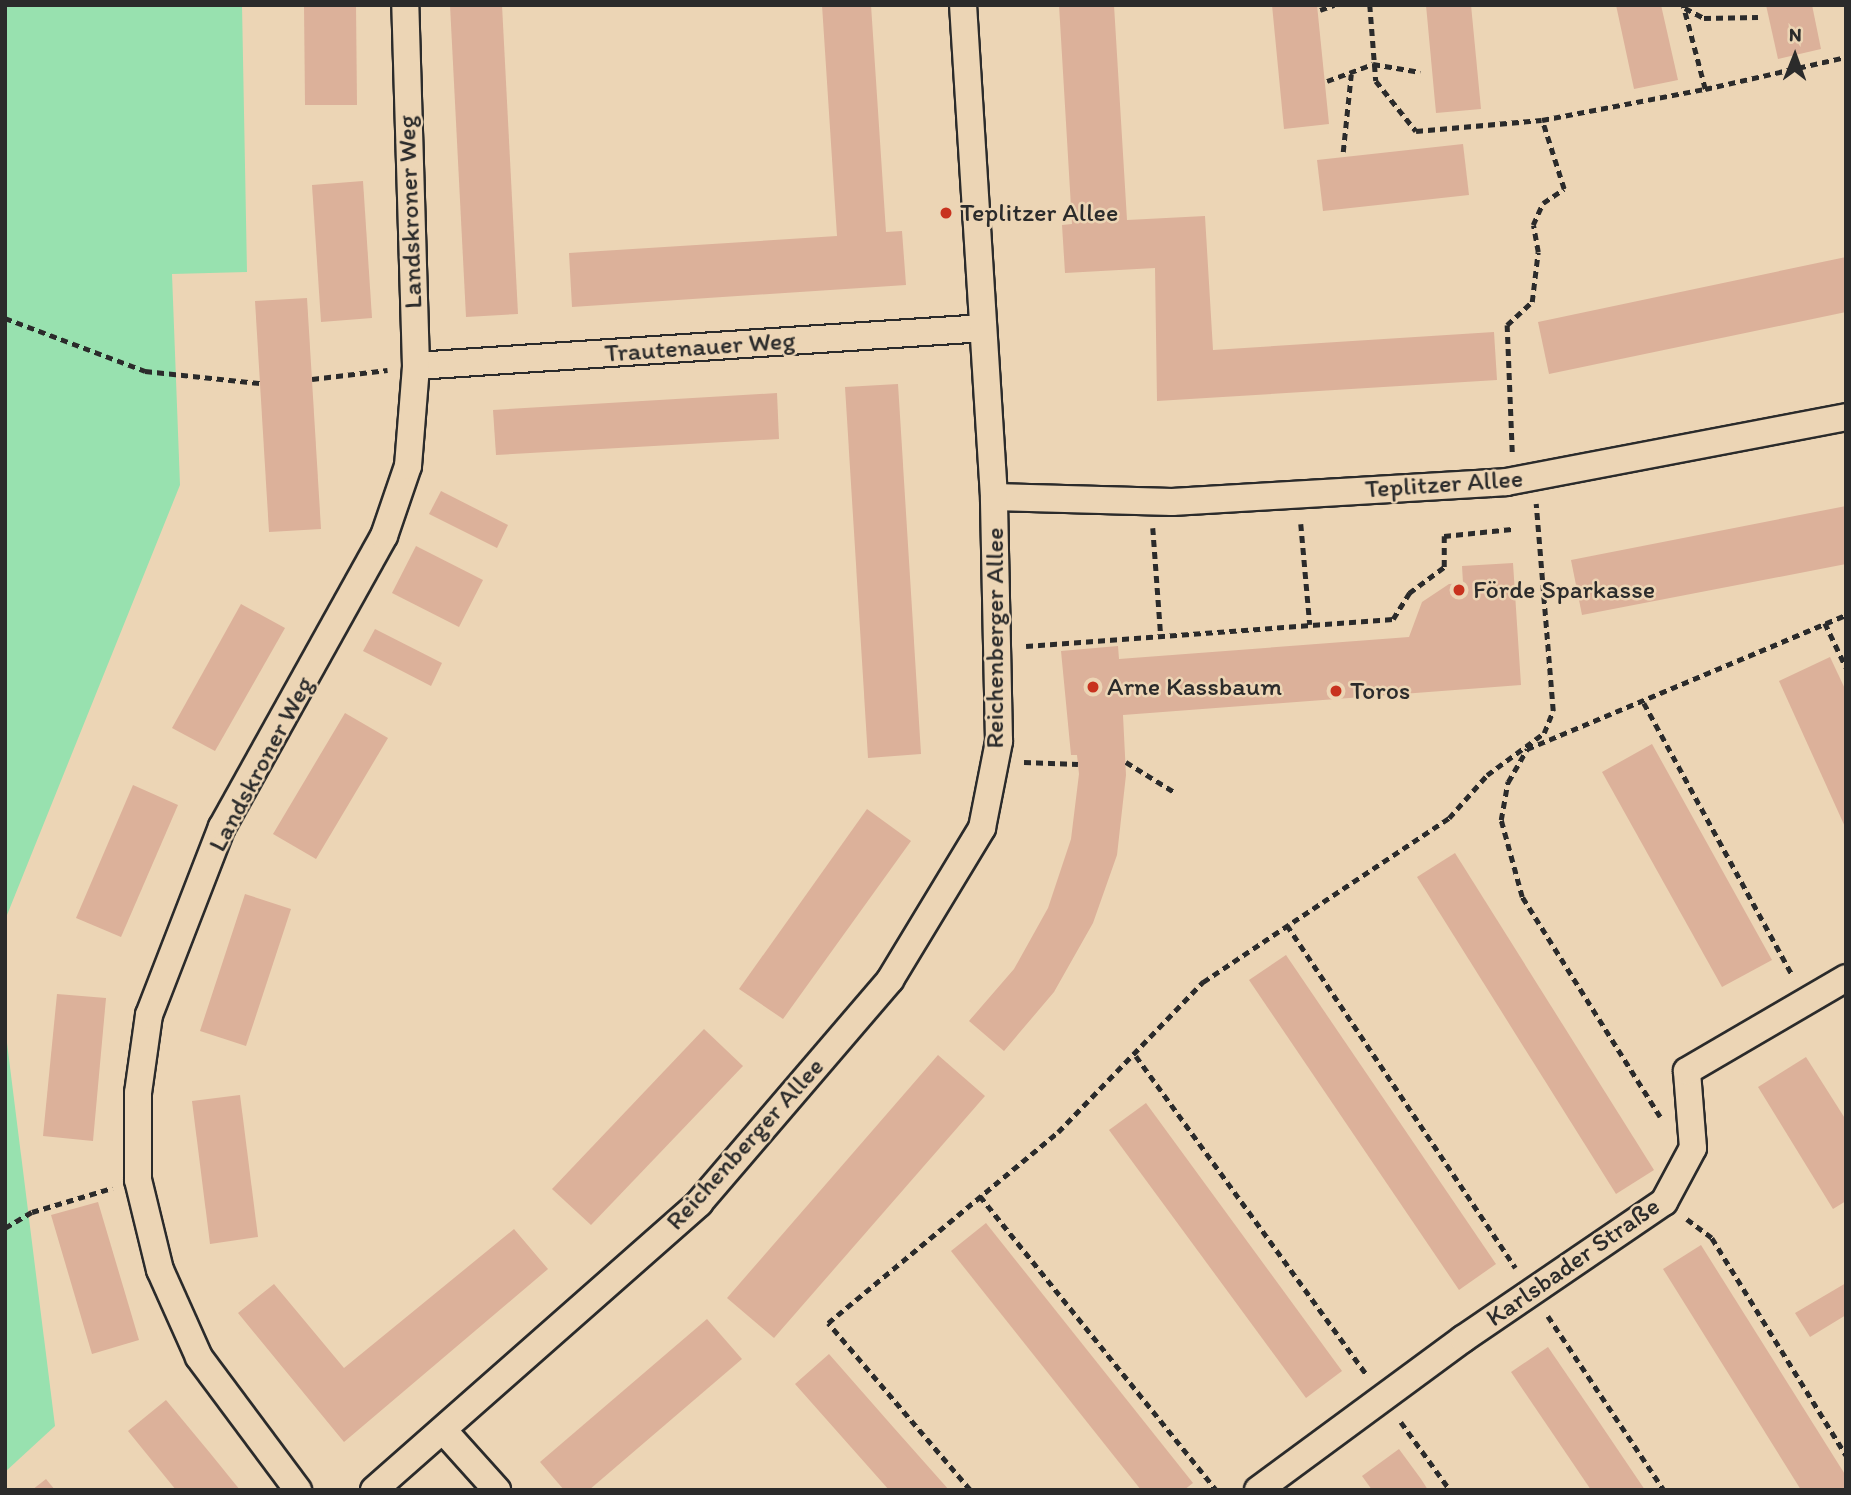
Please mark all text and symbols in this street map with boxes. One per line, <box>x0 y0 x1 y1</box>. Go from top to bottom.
north arrow <box>1760 21 1830 91</box>
text: N <box>1789 23 1802 46</box>
street label: Landskroner Weg <box>391 115 429 309</box>
place label: Teplitzer Allee <box>960 197 1118 229</box>
marker: Teplitzer Allee <box>938 205 954 221</box>
street label: Trautenauer Weg <box>603 325 797 369</box>
street label: Teplitzer Allee <box>1364 463 1524 505</box>
street label: Reichenberger Allee <box>979 527 1011 749</box>
place label: Förde Sparkasse <box>1473 574 1655 606</box>
marker: Förde Sparkasse <box>1451 582 1467 598</box>
street label: Landskroner Weg <box>202 671 320 857</box>
place label: Arne Kassbaum <box>1107 671 1282 703</box>
place label: Toros <box>1350 675 1410 707</box>
marker: Arne Kassbaum <box>1085 679 1101 695</box>
marker: Toros <box>1328 683 1344 699</box>
street label: Reichenberger Allee <box>659 1051 831 1237</box>
street label: Karlsbader Straße <box>1480 1191 1666 1333</box>

